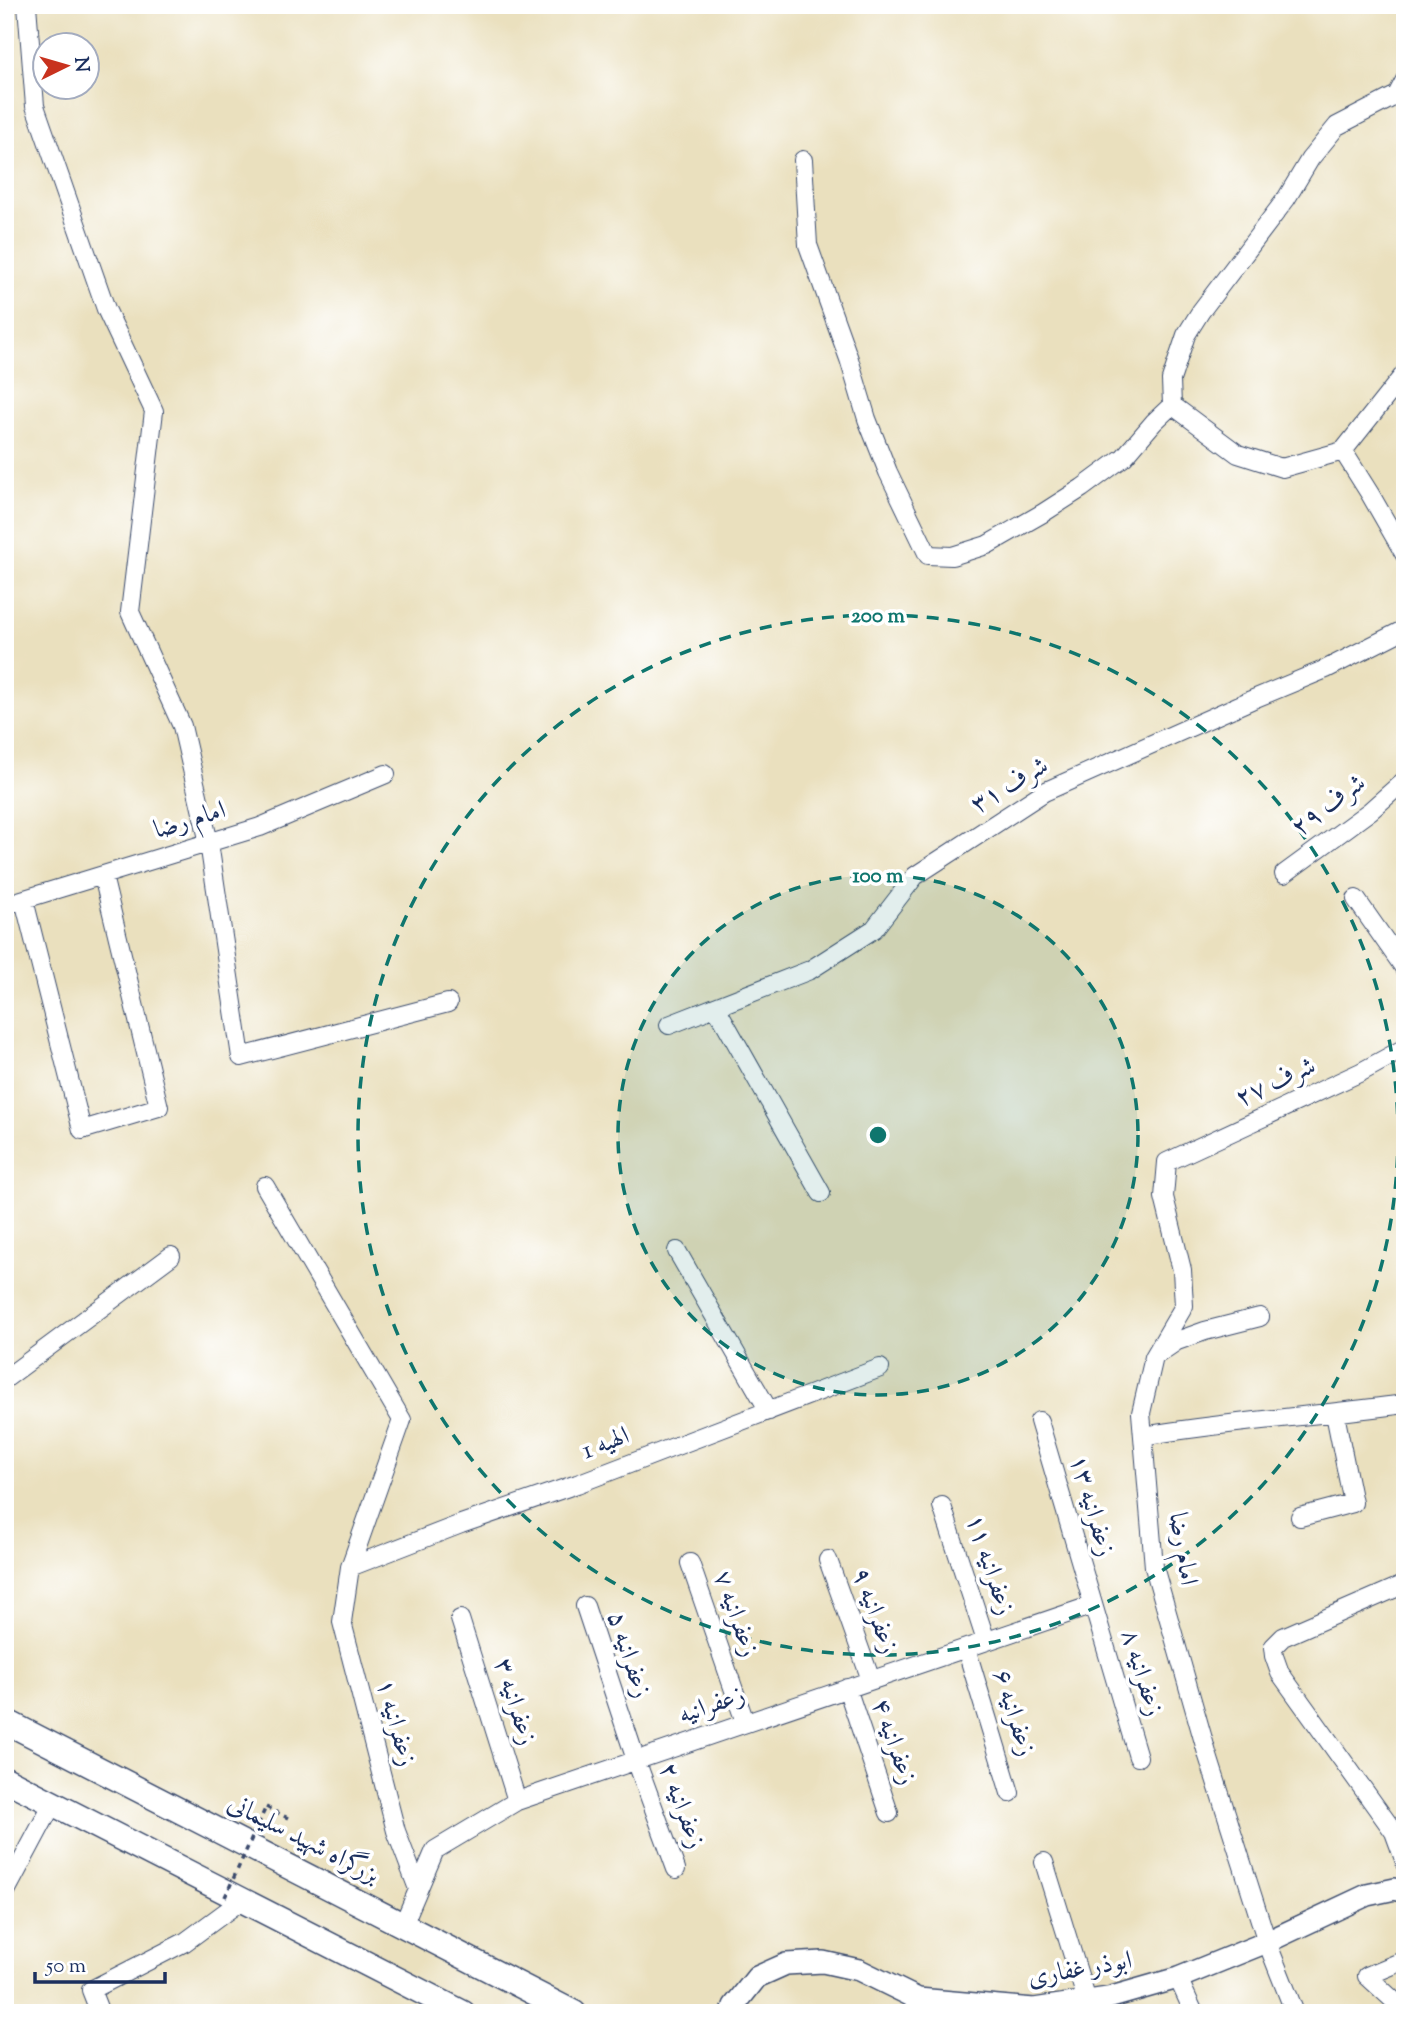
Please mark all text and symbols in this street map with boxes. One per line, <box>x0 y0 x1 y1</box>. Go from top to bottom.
north arrow <box>32 32 102 102</box>
text: N <box>66 56 95 73</box>
text: 200 m <box>851 602 906 632</box>
street label: شرف ۳۱ <box>964 748 1056 824</box>
street label: شرف ۲۹ <box>1284 766 1374 846</box>
street label: امام رضا <box>149 793 231 851</box>
text: 100 m <box>853 862 904 892</box>
street label: شرف ۲۷ <box>1230 1048 1322 1118</box>
centre of rings <box>866 1123 890 1147</box>
street label: الهیه 1 <box>577 1418 635 1470</box>
street label: زعفرانیه ۱۳ <box>1059 1451 1123 1561</box>
street label: زعفرانیه ۱۱ <box>955 1510 1023 1620</box>
street label: امام رضا <box>1156 1510 1206 1588</box>
street label: زعفرانیه ۹ <box>841 1563 907 1659</box>
street label: زعفرانیه ۷ <box>703 1566 767 1662</box>
street label: زعفرانیه ۵ <box>597 1607 659 1703</box>
street label: زعفرانیه ۸ <box>1110 1625 1172 1721</box>
street label: زعفرانیه ۳ <box>483 1654 545 1750</box>
street label: زعفرانیه ۶ <box>982 1665 1044 1761</box>
street label: زعفرانیه ۱ <box>366 1675 424 1771</box>
street label: زعفرانیه <box>674 1677 750 1735</box>
street label: زعفرانیه ۴ <box>861 1694 925 1790</box>
street label: زعفرانیه ۲ <box>648 1758 714 1854</box>
street label: بزرگراه شهید سلیمانی <box>221 1785 386 1894</box>
scale bar <box>35 1941 164 1985</box>
street label: ابوذر غفاری <box>1025 1943 1135 1997</box>
text: 50 m <box>45 1952 86 1982</box>

